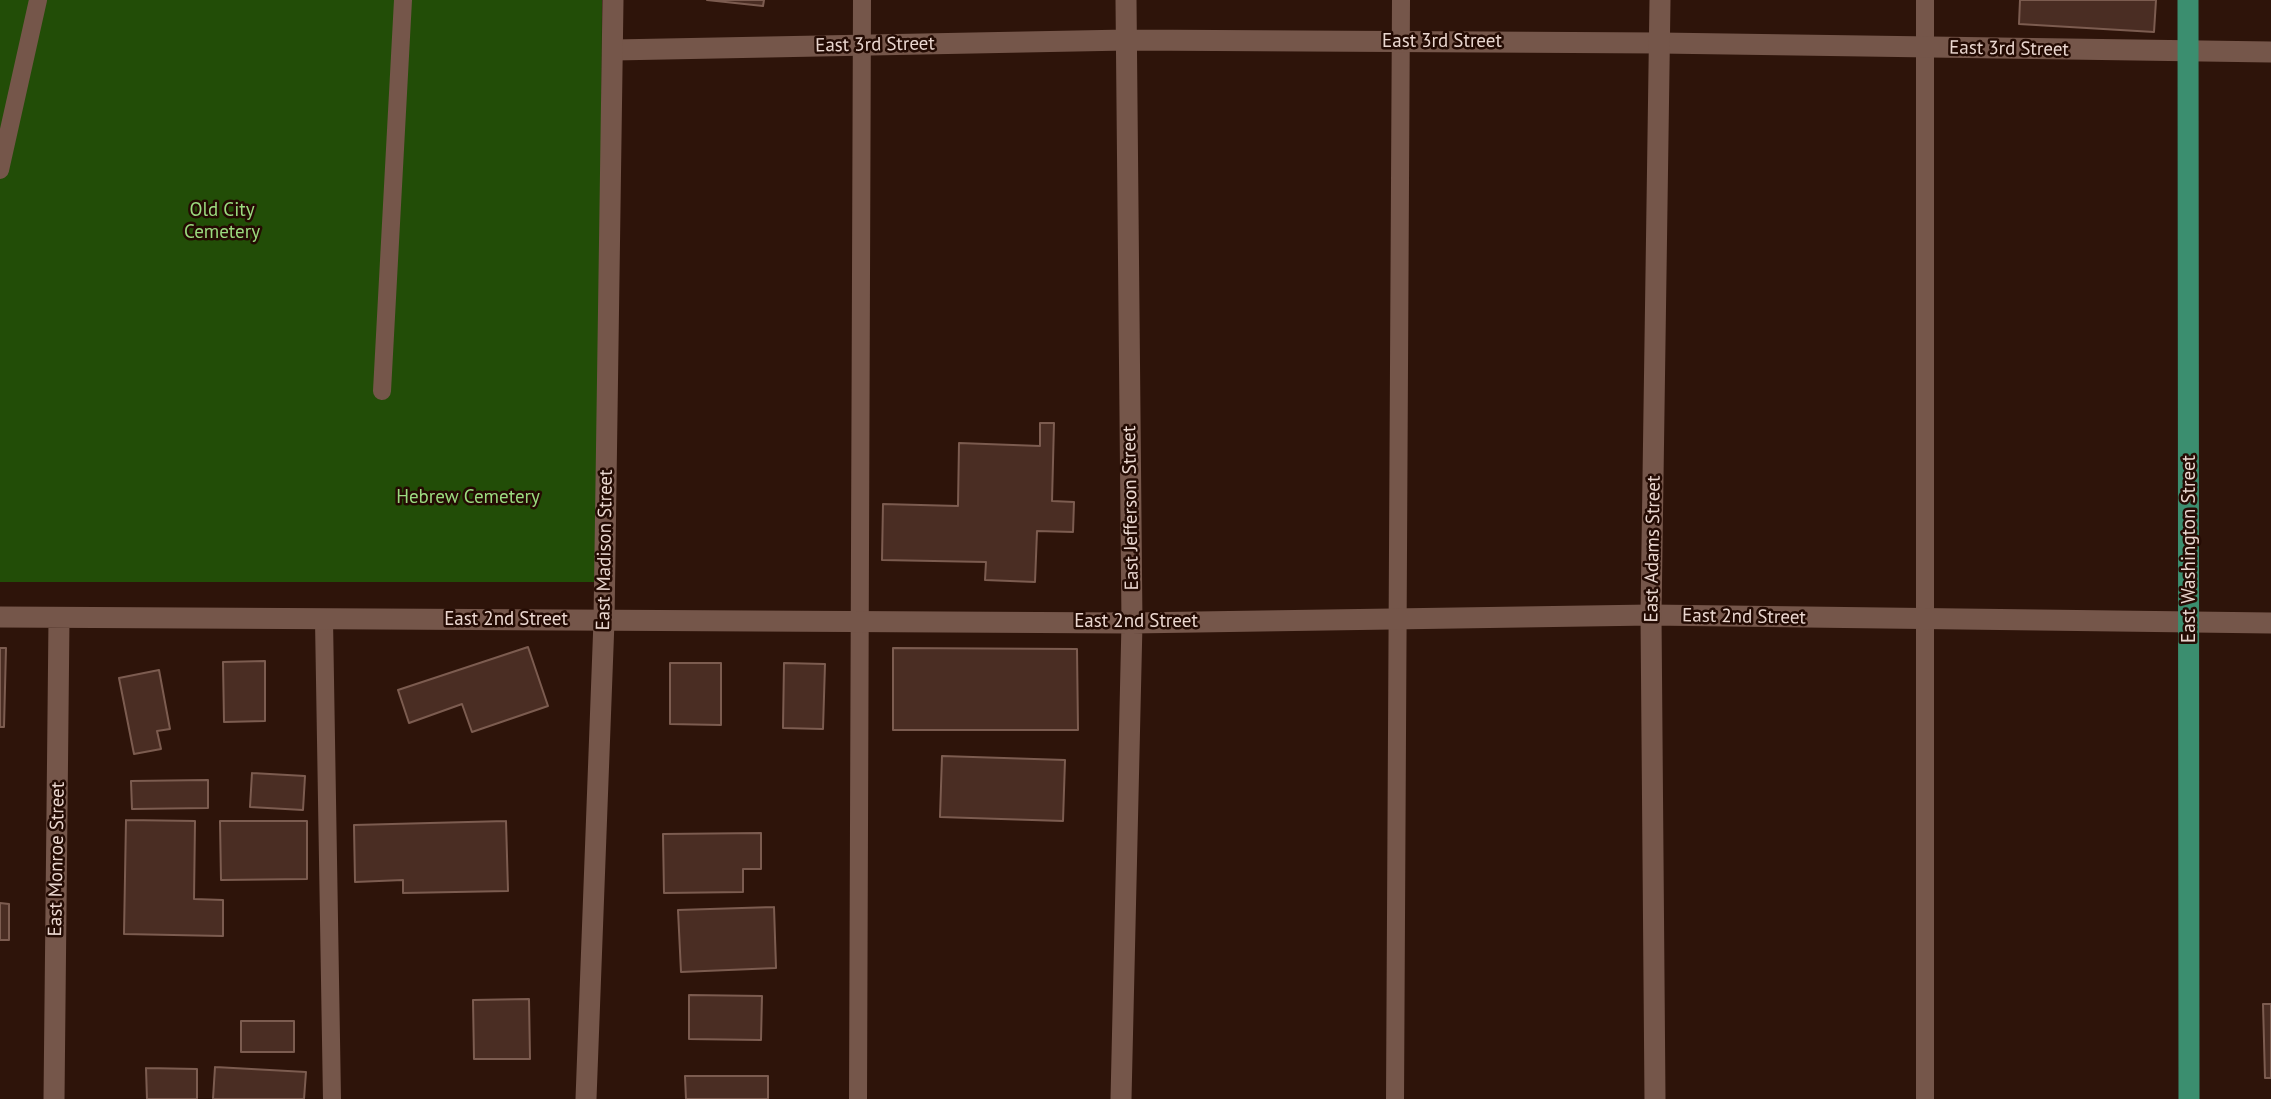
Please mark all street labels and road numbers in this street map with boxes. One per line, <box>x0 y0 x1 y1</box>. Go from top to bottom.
street label: East 3rd Street <box>1382 31 1502 53</box>
street label: East 3rd Street <box>815 33 935 57</box>
street label: East 3rd Street <box>1949 37 2069 61</box>
street label: East Jefferson Street <box>1118 426 1144 590</box>
street label: East Washington Street <box>2179 455 2201 643</box>
street label: East Madison Street <box>592 469 618 631</box>
street label: East Adams Street <box>1640 475 1666 623</box>
street label: East 2nd Street <box>1682 605 1806 629</box>
street label: East 2nd Street <box>444 609 568 631</box>
street label: East 2nd Street <box>1074 611 1198 633</box>
street label: East Monroe Street <box>44 782 70 936</box>

